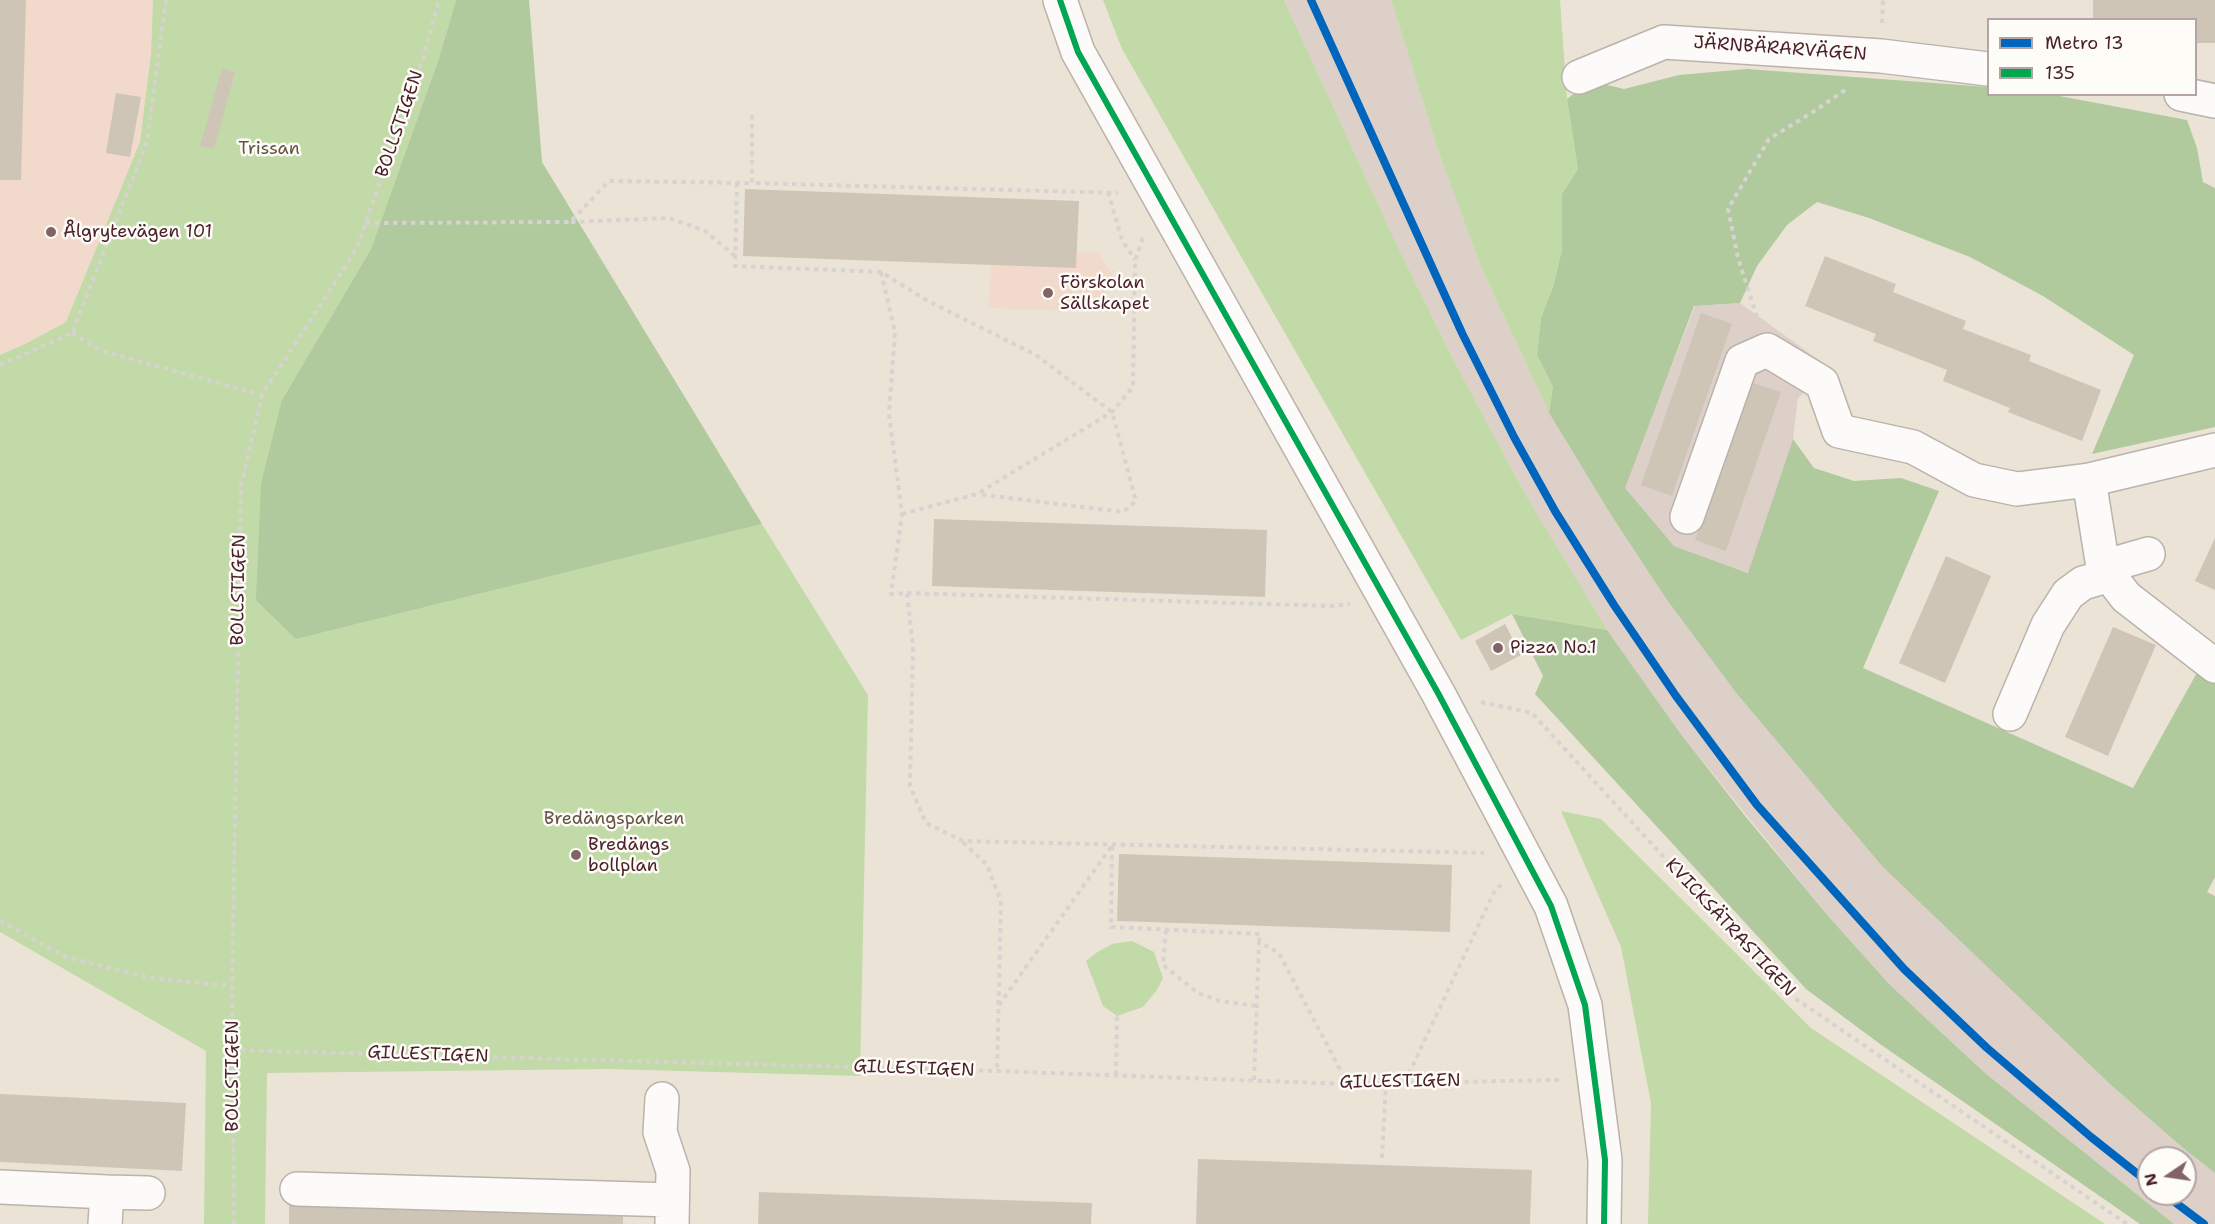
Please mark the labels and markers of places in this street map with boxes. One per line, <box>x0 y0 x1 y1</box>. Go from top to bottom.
place label: Ålgrytevägen 101 <box>63 221 212 243</box>
marker: Ålgrytevägen 101 <box>44 225 58 239</box>
place label: Förskolan Sällskapet <box>1060 272 1150 314</box>
marker: Förskolan Sällskapet <box>1041 286 1055 300</box>
place label: Pizza No.1 <box>1510 637 1597 659</box>
marker: Pizza No.1 <box>1491 641 1505 655</box>
place label: Bredängs bollplan <box>588 834 669 876</box>
marker: Bredängs bollplan <box>569 848 583 862</box>

